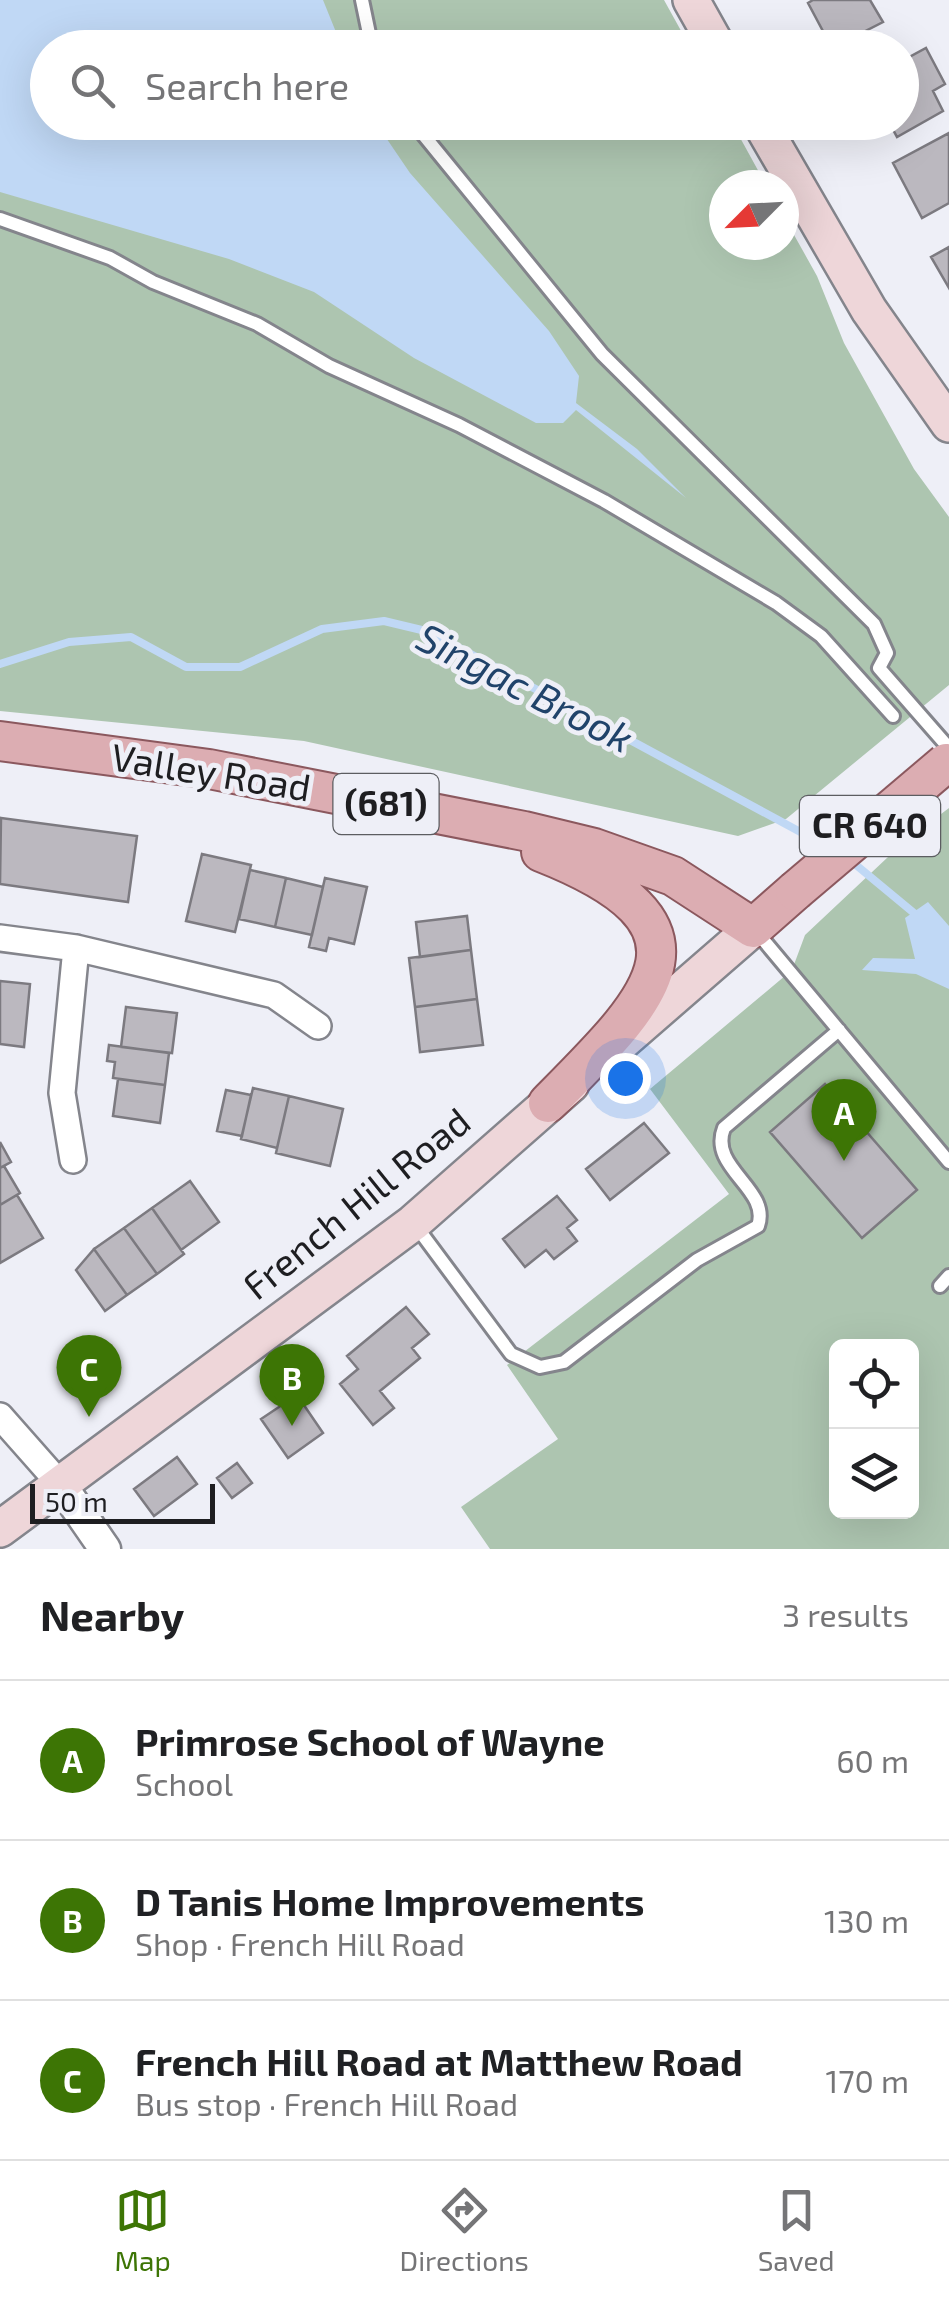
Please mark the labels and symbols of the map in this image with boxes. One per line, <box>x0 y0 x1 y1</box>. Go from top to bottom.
north arrow <box>709 170 799 260</box>
water label: Singac Brook <box>410 611 642 761</box>
street label: Valley Road <box>108 733 314 809</box>
road number: (681) <box>334 774 438 834</box>
road number: CR 640 <box>800 796 940 856</box>
your location <box>600 1053 651 1104</box>
pin: A <box>812 1078 876 1161</box>
street label: French Hill Road <box>233 1097 478 1308</box>
pin: C <box>56 1334 122 1417</box>
pin: B <box>260 1344 324 1426</box>
scale bar <box>30 1479 215 1524</box>

